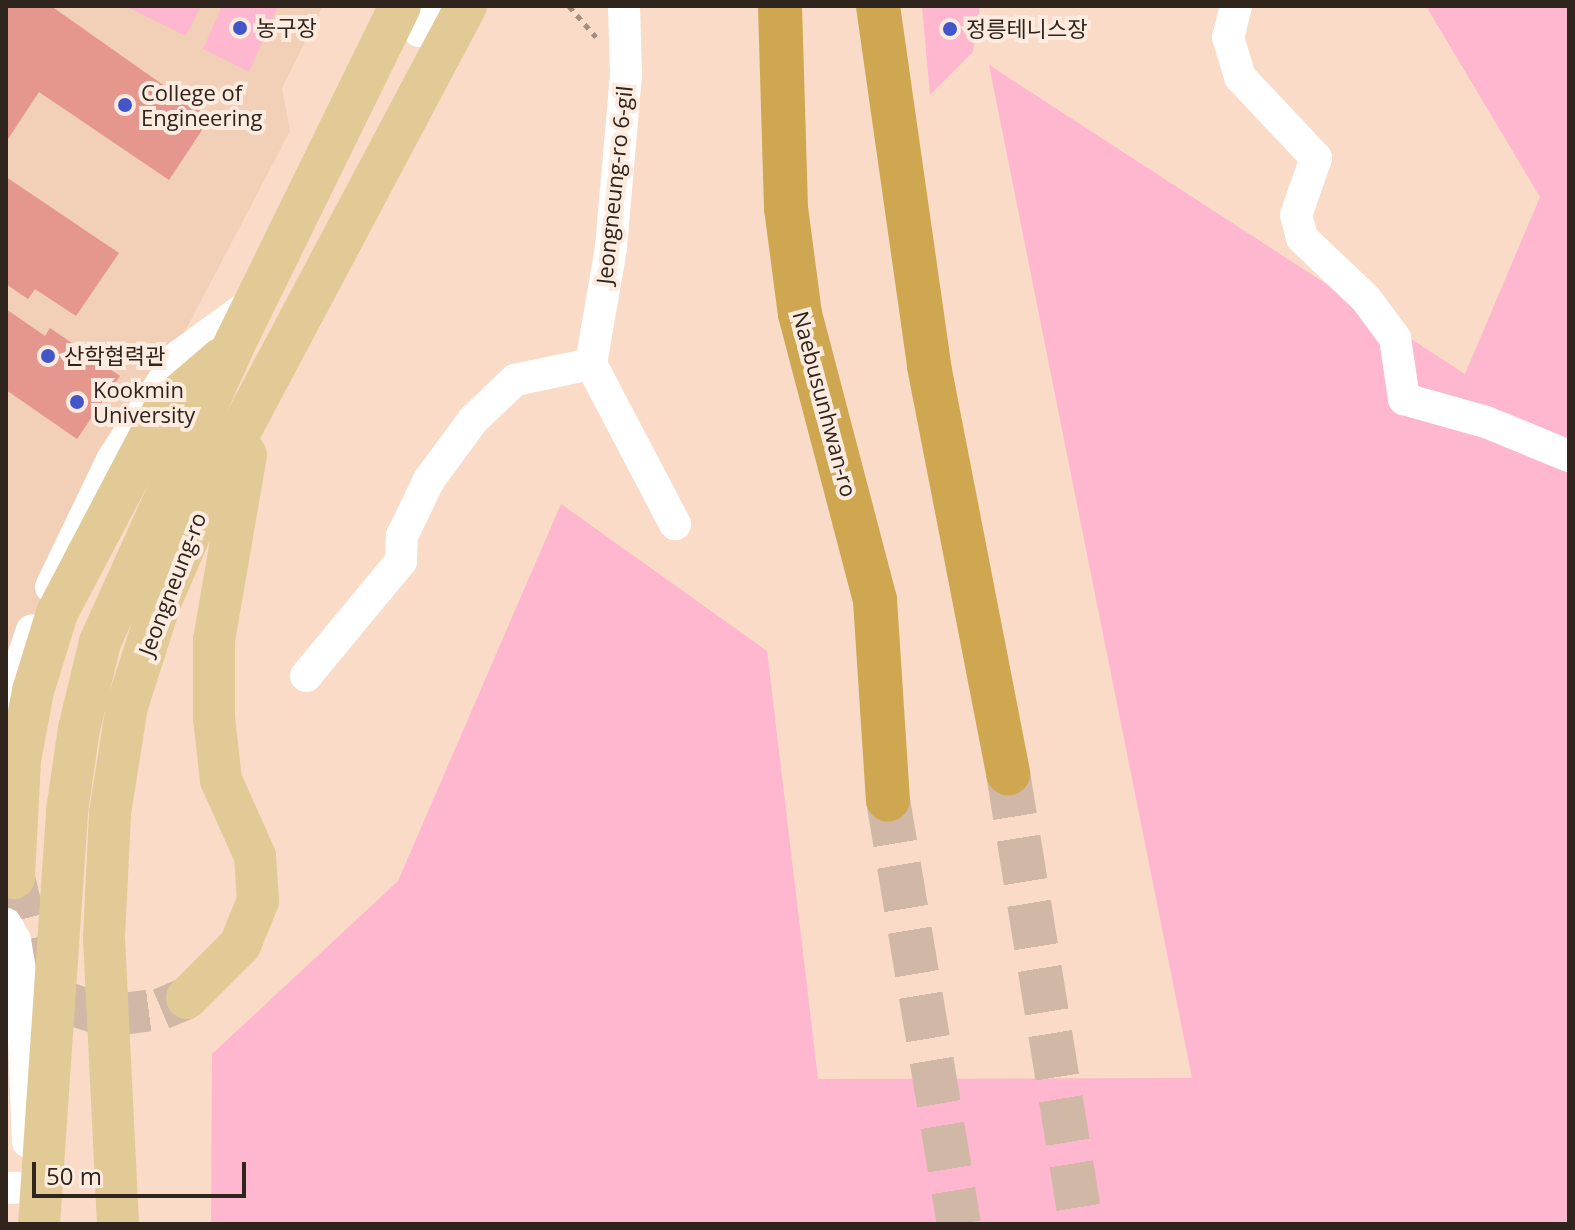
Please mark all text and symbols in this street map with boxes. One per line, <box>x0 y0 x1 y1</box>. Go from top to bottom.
place label: 농구장 <box>256 15 317 41</box>
place label: 정릉테니스장 <box>966 16 1087 42</box>
marker: 농구장 <box>231 19 249 37</box>
marker: 정릉테니스장 <box>941 20 959 38</box>
place label: College of Engineering <box>141 79 262 130</box>
street label: Jeongneung-ro 6-gil <box>590 84 638 286</box>
marker: College of Engineering <box>116 96 134 114</box>
street label: Naebusunhwan-ro <box>788 308 862 500</box>
place label: 산학협력관 <box>64 343 165 369</box>
marker: 산학협력관 <box>39 347 57 365</box>
place label: Kookmin University <box>93 376 195 428</box>
marker: Kookmin University <box>68 393 86 411</box>
street label: Jeongneung-ro <box>133 509 211 659</box>
scale bar <box>36 1146 250 1196</box>
text: 50 m <box>46 1159 102 1192</box>

